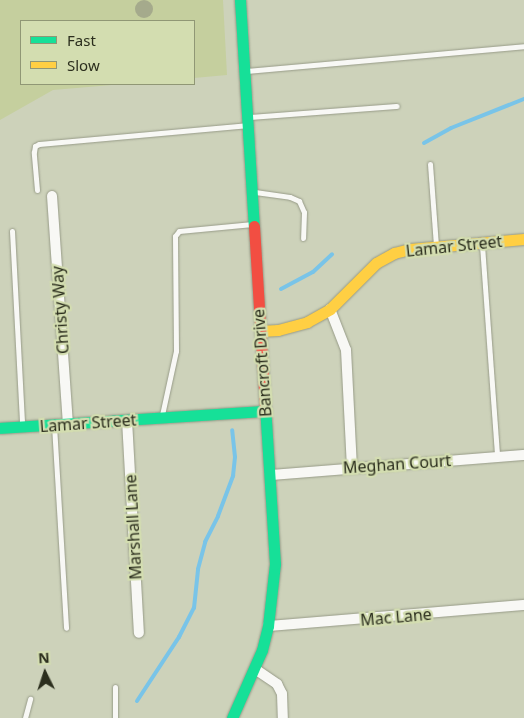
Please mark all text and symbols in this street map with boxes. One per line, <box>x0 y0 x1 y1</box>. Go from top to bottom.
legend <box>20 20 195 85</box>
text: Fast <box>67 30 96 50</box>
text: Slow <box>67 55 100 75</box>
street label: Lamar Street <box>405 231 503 261</box>
street label: Christy Way <box>47 265 73 355</box>
street label: Bancroft Drive <box>249 309 275 417</box>
street label: Lamar Street <box>39 410 137 436</box>
street label: Meghan Court <box>342 451 452 477</box>
street label: Marshall Lane <box>121 474 145 580</box>
street label: Mac Lane <box>359 604 433 630</box>
north arrow <box>20 648 70 698</box>
text: N <box>38 648 50 667</box>

